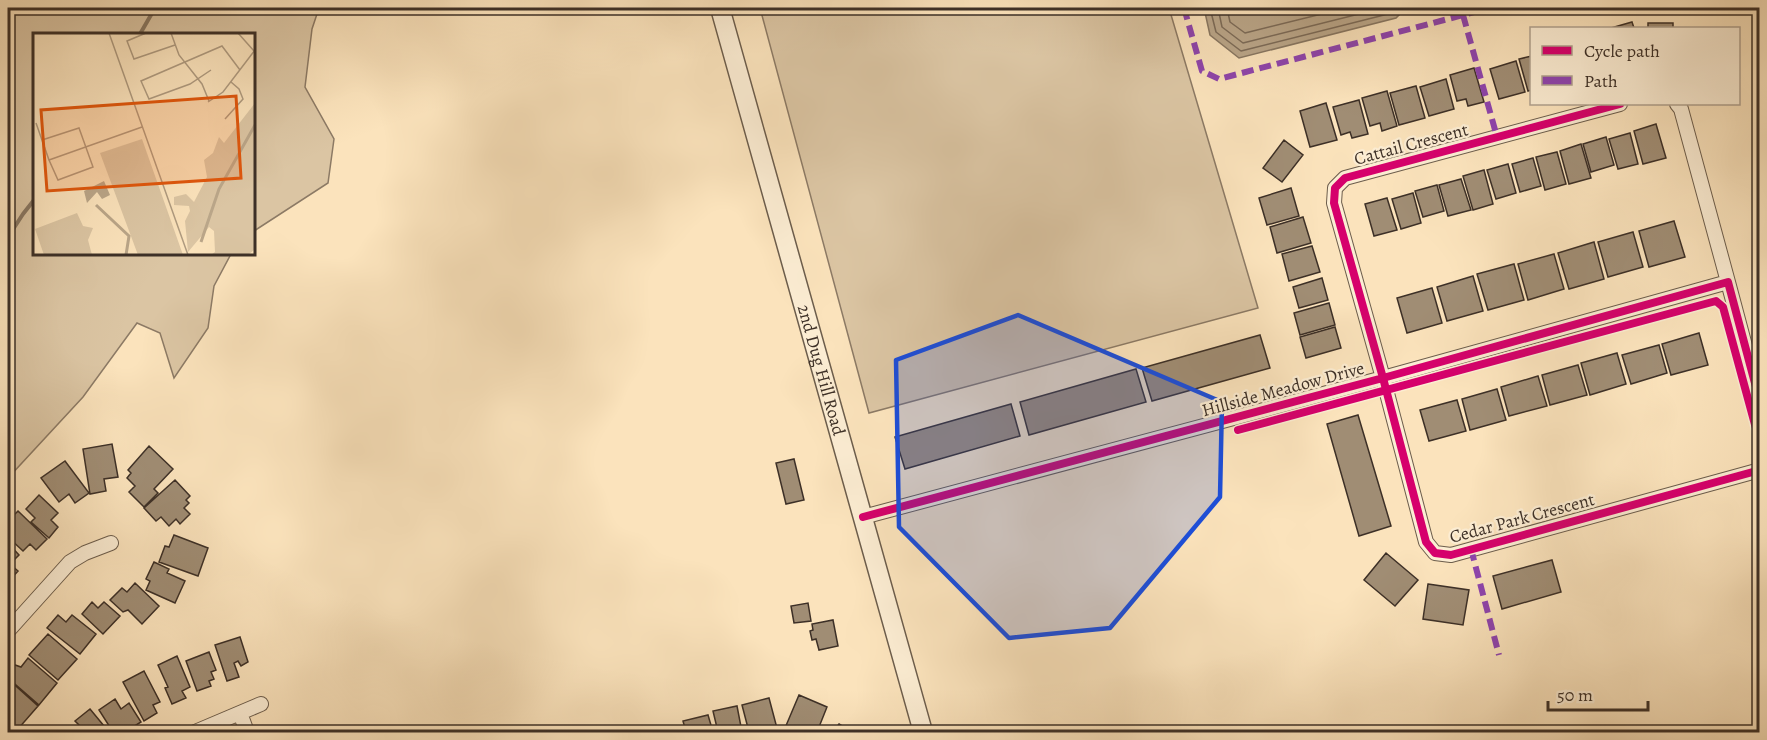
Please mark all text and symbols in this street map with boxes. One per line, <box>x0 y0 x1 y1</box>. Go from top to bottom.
legend <box>1530 27 1740 105</box>
inset map <box>33 33 255 255</box>
text: Cycle path <box>1584 39 1660 63</box>
text: Path <box>1584 69 1618 93</box>
street label: Cattail Crescent <box>1351 117 1471 171</box>
street label: 2nd Dug Hill Road <box>792 302 851 439</box>
street label: Hillside Meadow Drive <box>1199 356 1367 422</box>
street label: Cedar Park Crescent <box>1447 487 1597 549</box>
scale bar <box>1548 674 1648 712</box>
text: 50 m <box>1557 683 1593 707</box>

